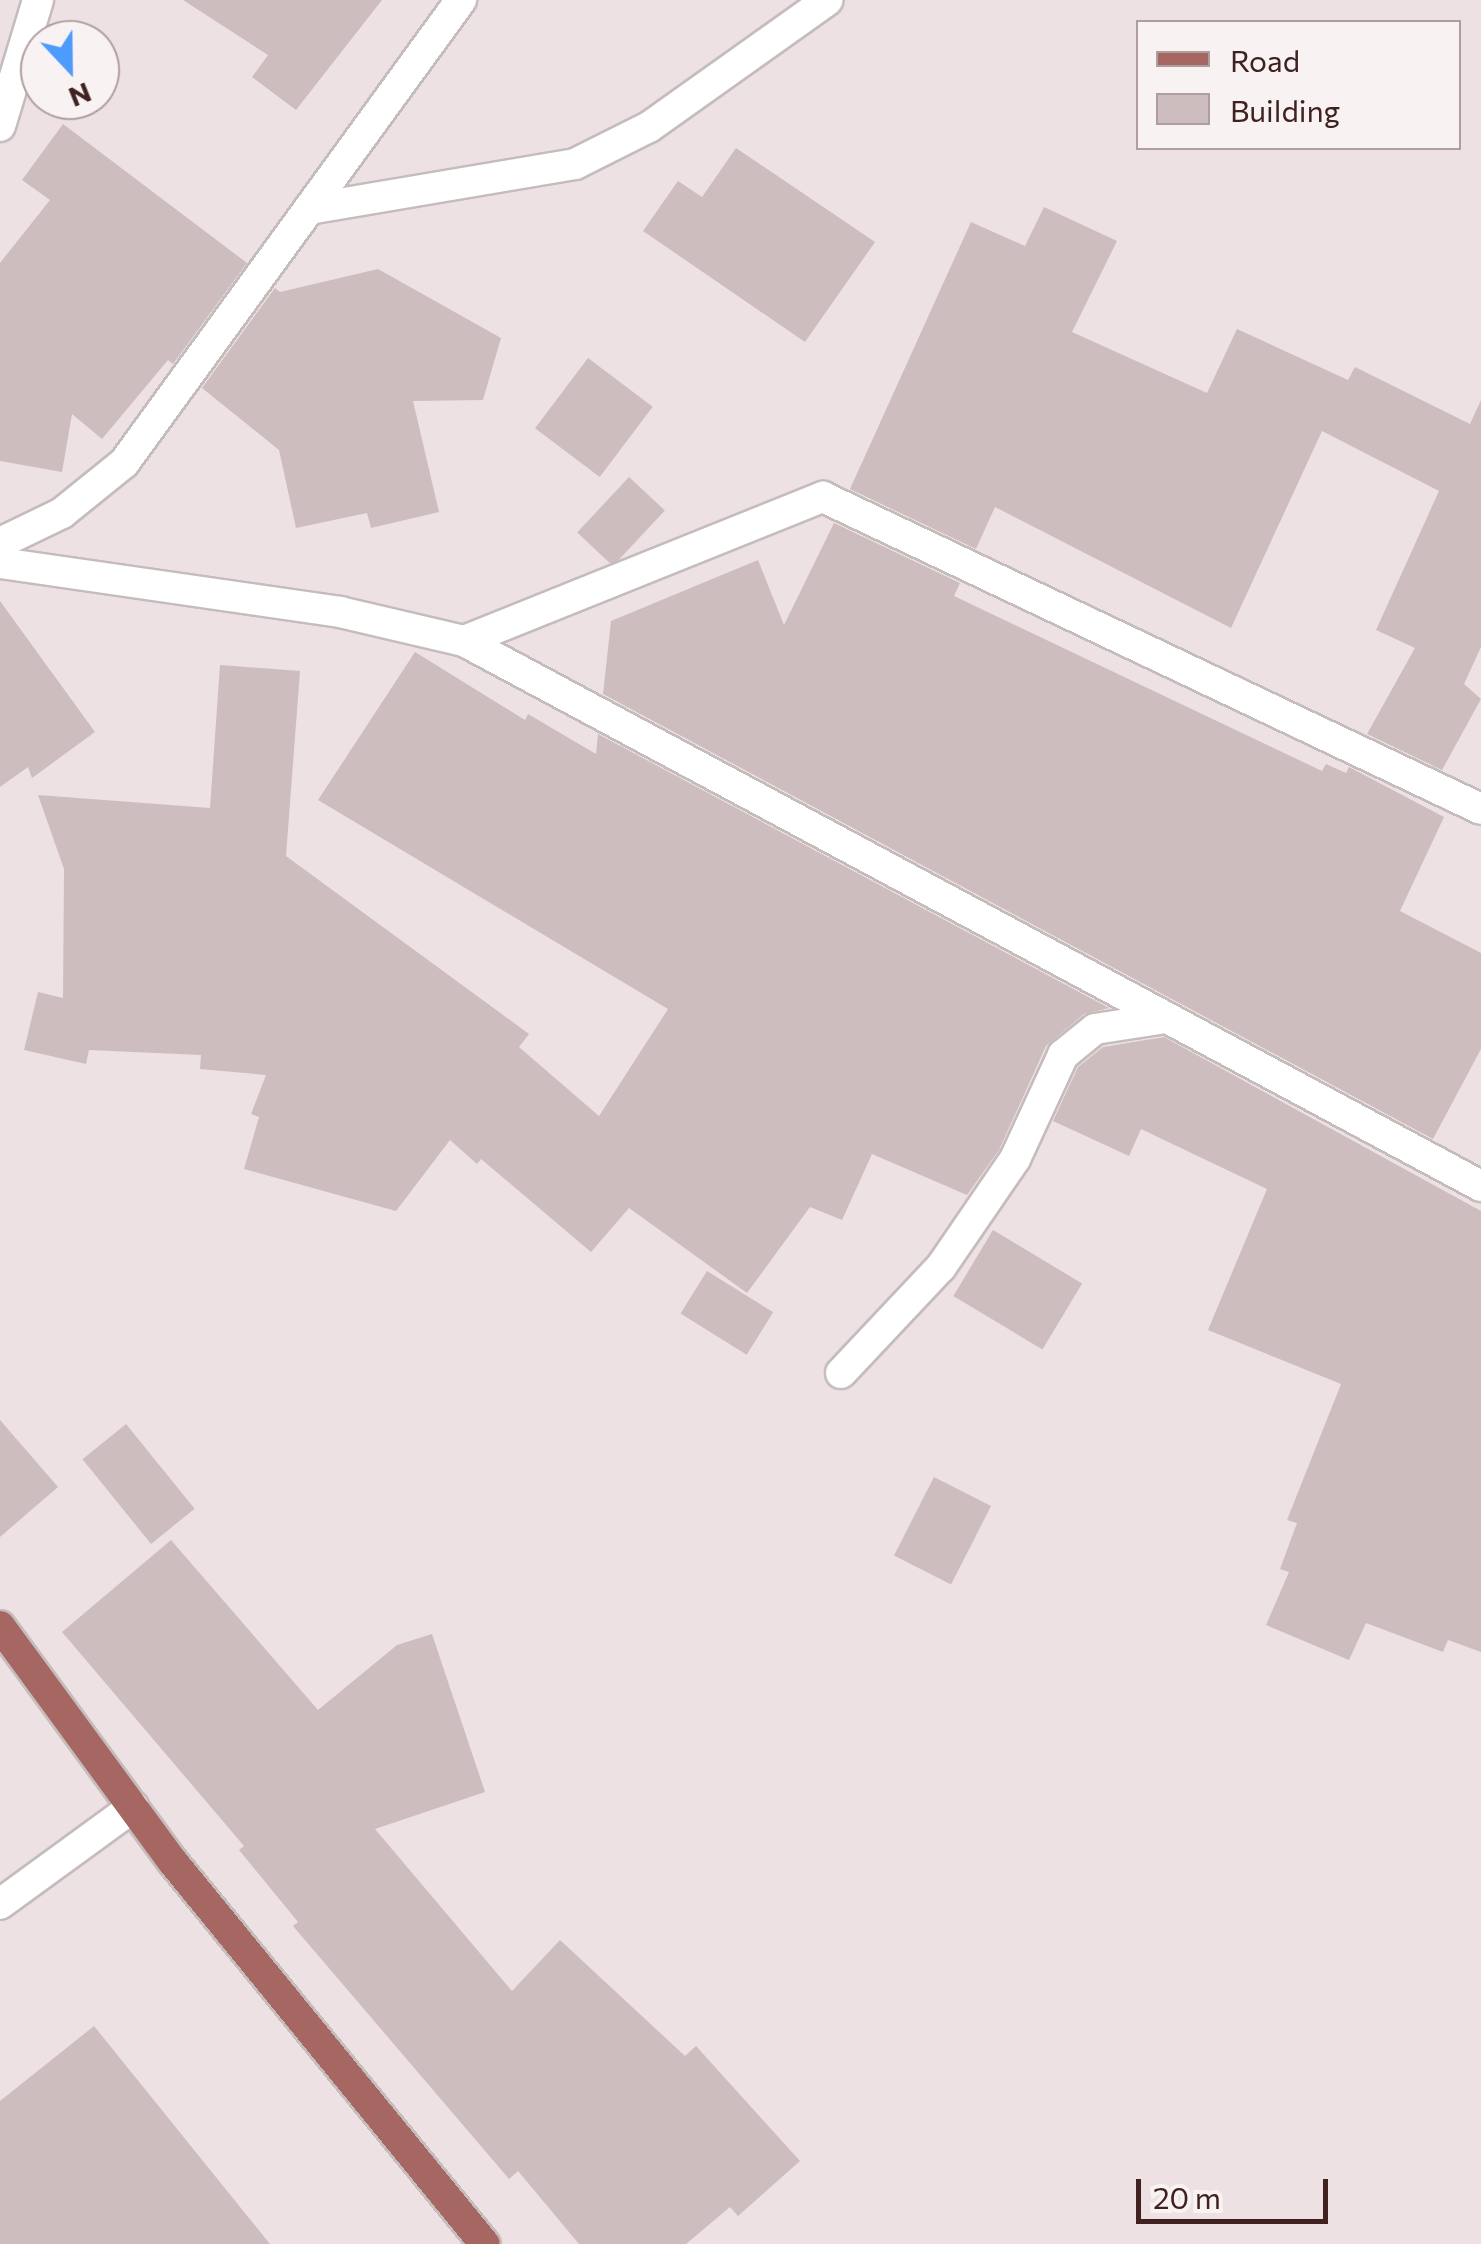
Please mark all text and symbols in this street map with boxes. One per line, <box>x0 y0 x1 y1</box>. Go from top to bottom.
north arrow <box>20 20 120 120</box>
legend <box>1136 20 1461 150</box>
text: Road <box>1230 41 1300 78</box>
text: N <box>64 76 97 116</box>
text: Building <box>1230 91 1340 128</box>
scale bar <box>1141 2159 1334 2221</box>
text: 20 m <box>1153 2178 1221 2215</box>

